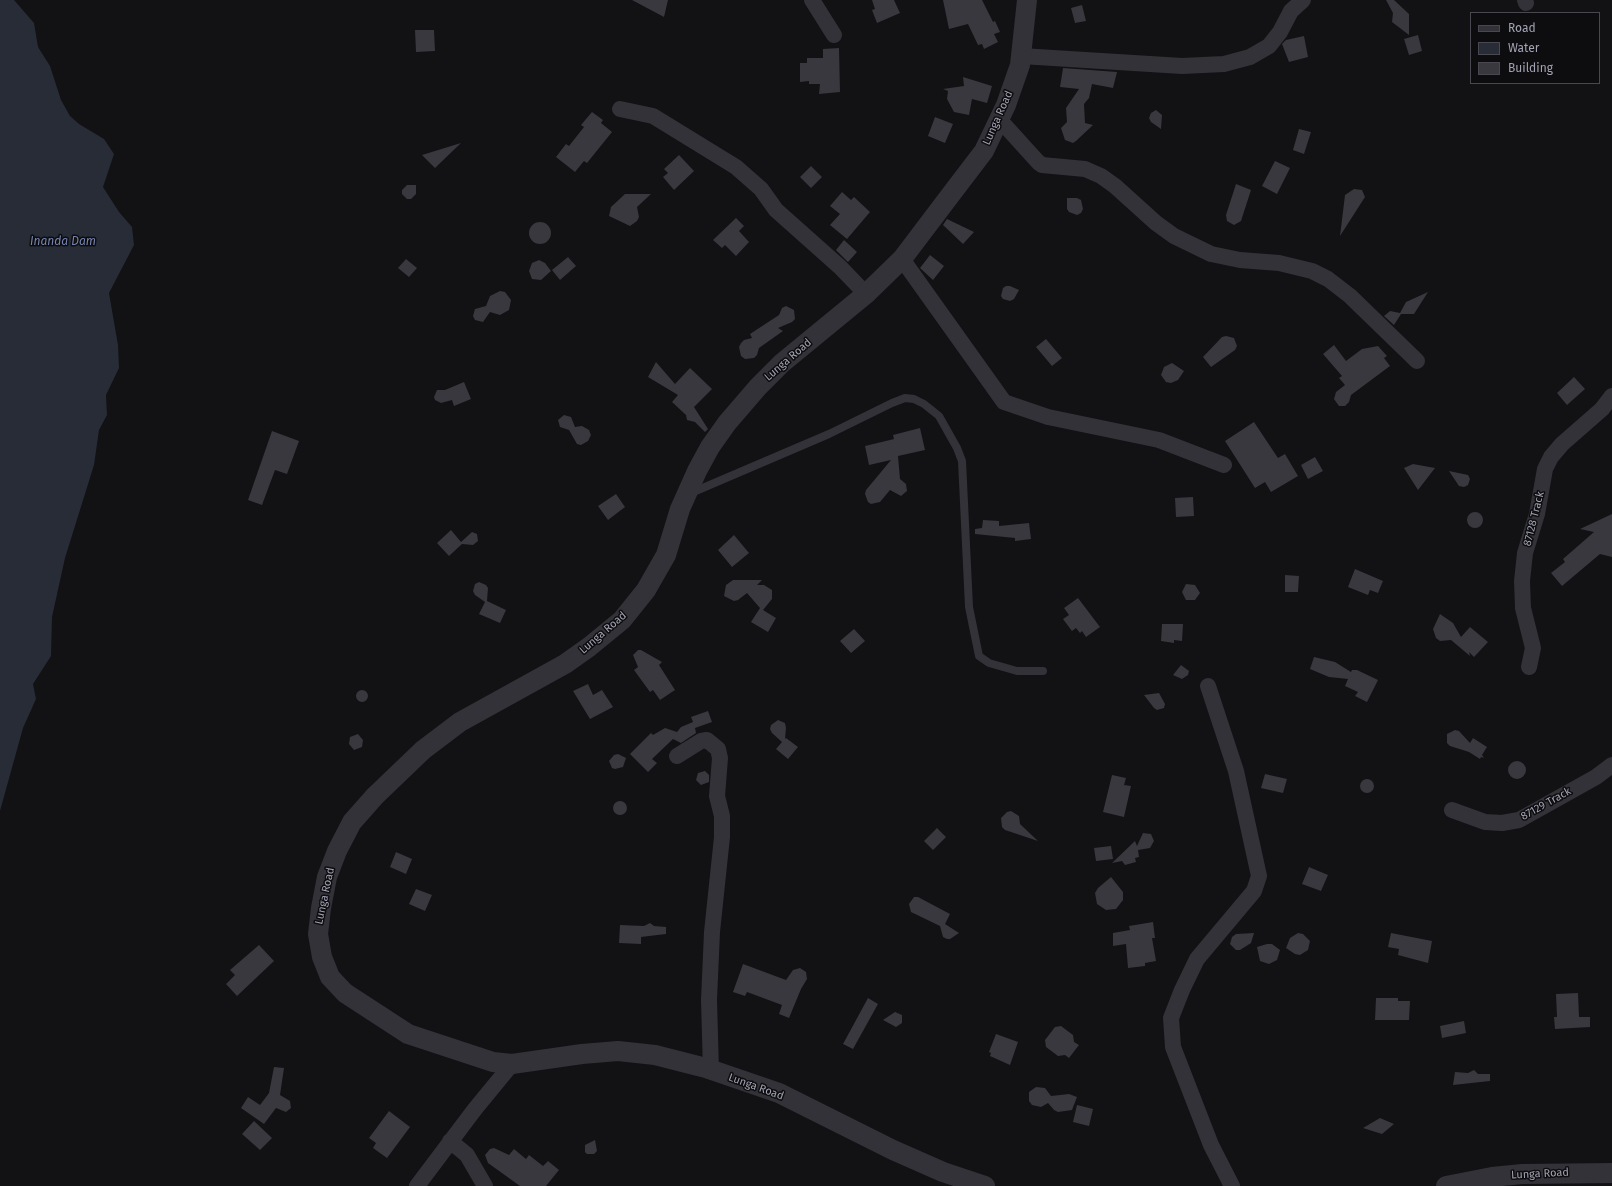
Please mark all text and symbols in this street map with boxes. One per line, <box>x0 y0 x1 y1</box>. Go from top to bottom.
legend <box>1470 12 1600 84</box>
text: Road <box>1508 21 1536 35</box>
text: Water <box>1508 41 1539 55</box>
text: Building <box>1508 61 1553 75</box>
street label: Lunga Road <box>980 89 1016 147</box>
water label: Inanda Dam <box>30 235 96 249</box>
street label: Lunga Road <box>762 336 814 384</box>
street label: 87128 Track <box>1521 490 1547 548</box>
street label: Lunga Road <box>577 609 629 657</box>
street label: 87129 Track <box>1519 785 1573 823</box>
street label: Lunga Road <box>313 866 337 926</box>
street label: Lunga Road <box>727 1071 785 1103</box>
street label: Lunga Road <box>1511 1166 1569 1182</box>

